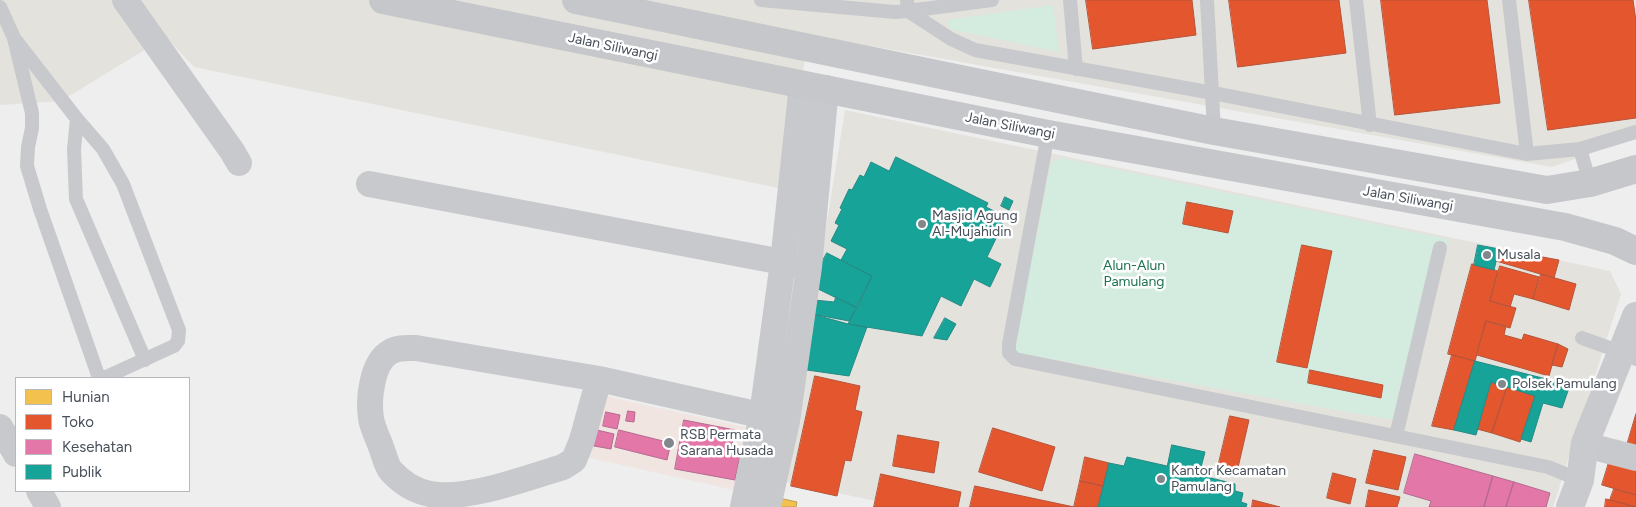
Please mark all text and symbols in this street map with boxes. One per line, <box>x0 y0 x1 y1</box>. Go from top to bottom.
street label: Jalan Siliwangi <box>567 29 659 65</box>
street label: Jalan Siliwangi <box>964 109 1056 143</box>
street label: Jalan Siliwangi <box>1362 183 1454 215</box>
place label: Masjid Agung Al-Mujahidin <box>932 208 1018 240</box>
marker: Masjid Agung Al-Mujahidin <box>916 218 928 230</box>
place label: Musala <box>1497 247 1541 263</box>
marker: Musala <box>1481 249 1493 261</box>
park label: Alun-Alun Pamulang <box>1103 258 1165 290</box>
place label: Polsek Pamulang <box>1512 376 1617 392</box>
legend <box>15 377 190 492</box>
marker: Polsek Pamulang <box>1496 378 1508 390</box>
text: Hunian <box>62 388 110 406</box>
text: Toko <box>62 413 94 431</box>
place label: RSB Permata Sarana Husada <box>680 427 773 460</box>
marker: RSB Permata Sarana Husada <box>662 436 676 450</box>
text: Kesehatan <box>62 438 132 456</box>
text: Publik <box>62 463 102 481</box>
place label: Kantor Kecamatan Pamulang <box>1171 463 1286 496</box>
marker: Kantor Kecamatan Pamulang <box>1155 473 1167 485</box>

